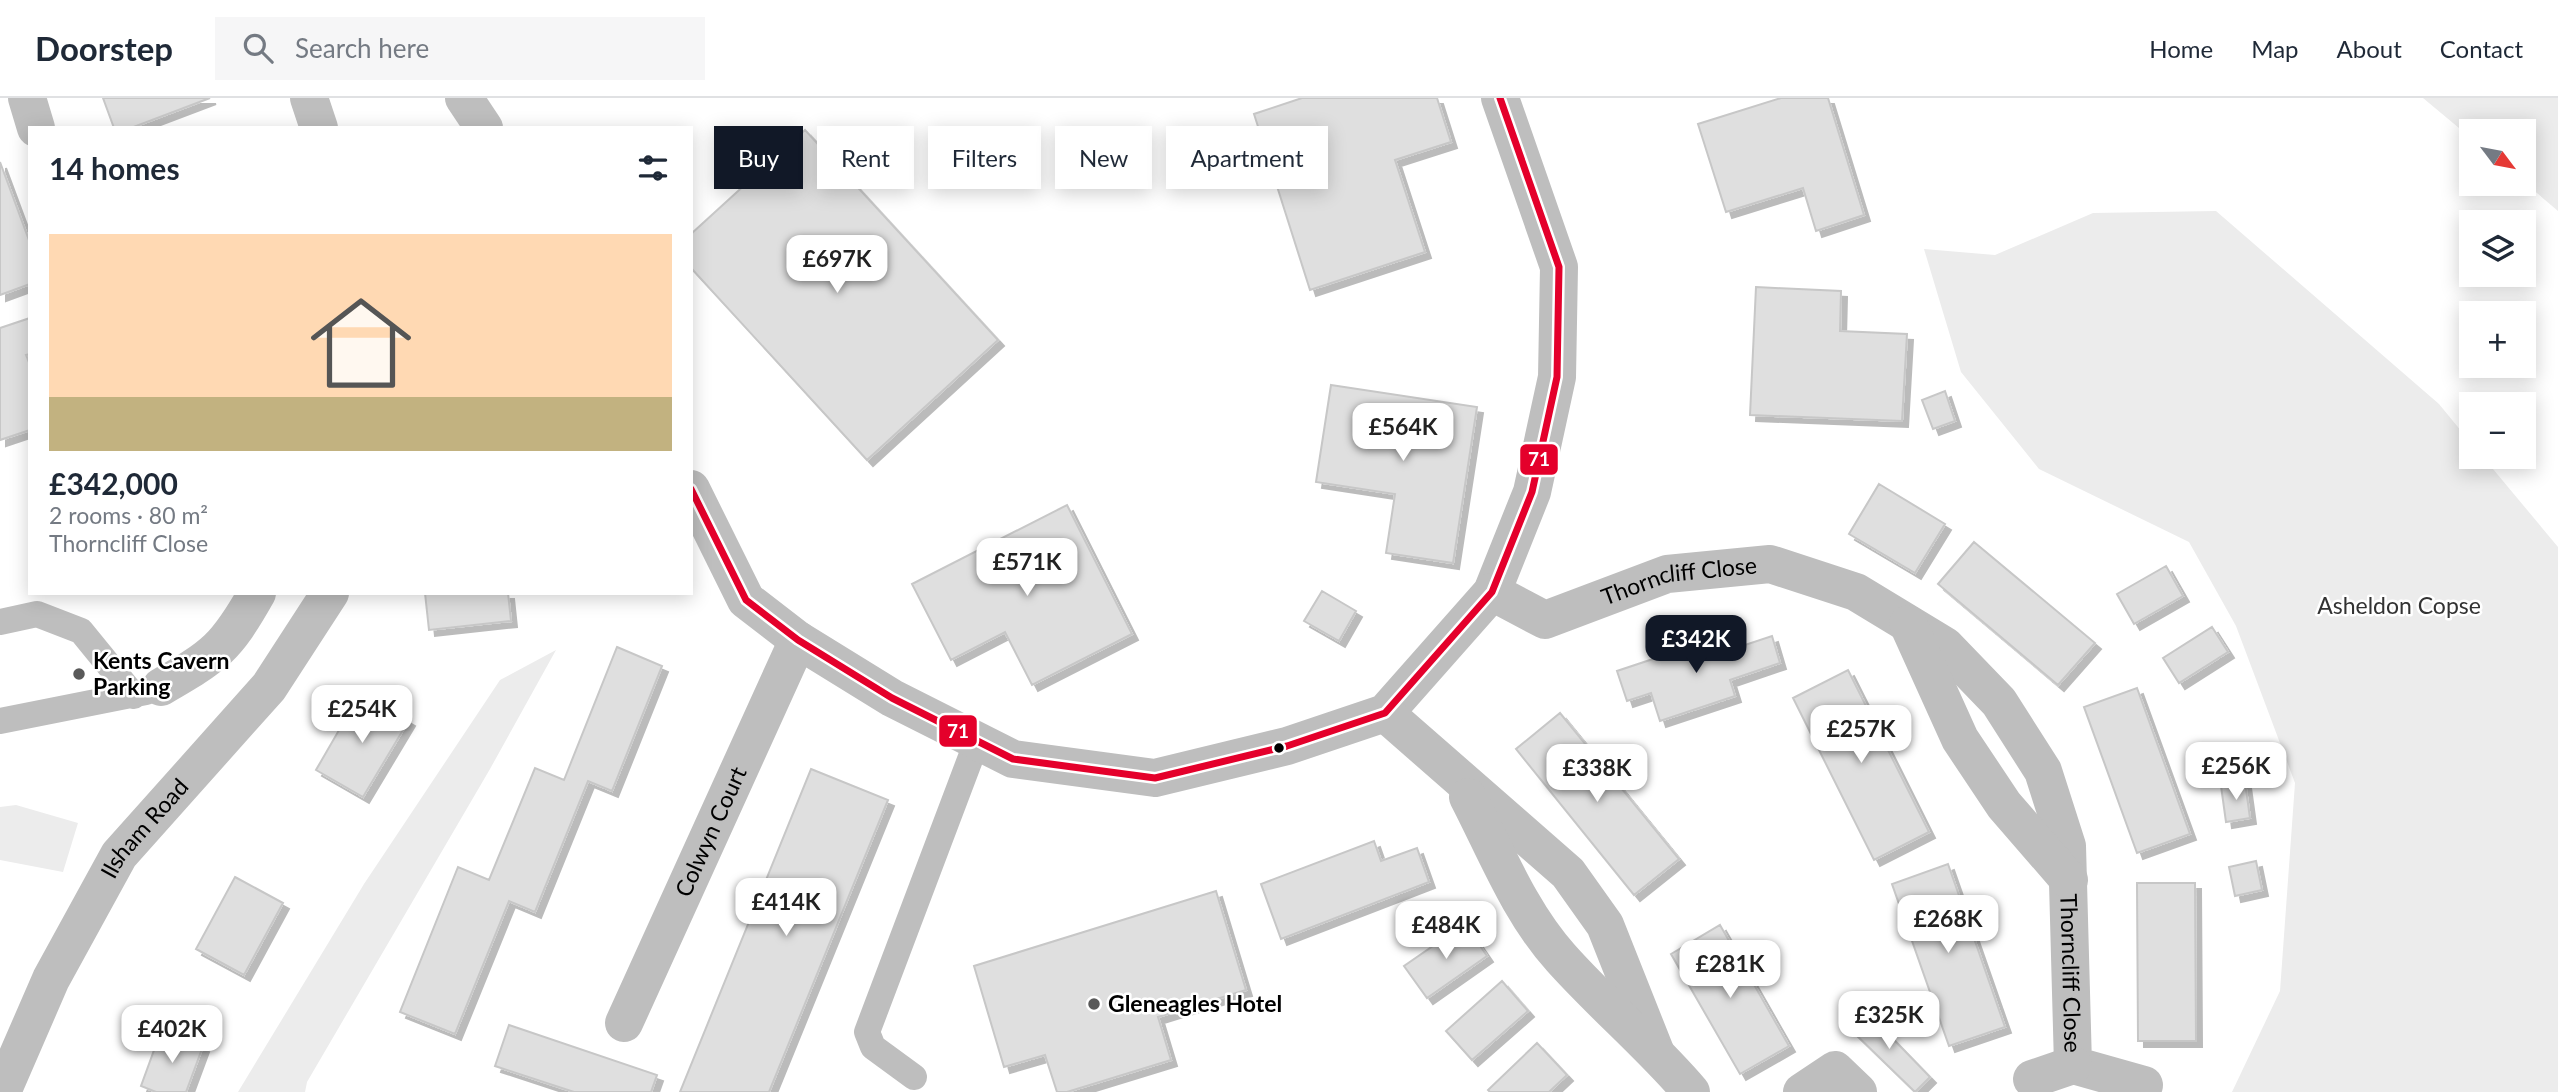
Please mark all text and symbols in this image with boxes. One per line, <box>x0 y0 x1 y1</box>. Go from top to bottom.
search box <box>215 17 705 80</box>
text: Doorstep <box>35 28 173 68</box>
icon: search <box>239 29 277 67</box>
text: Search here <box>295 32 429 64</box>
text: Home <box>2149 34 2213 63</box>
text: Map <box>2251 34 2299 63</box>
text: About <box>2337 34 2402 63</box>
text: Contact <box>2440 34 2523 63</box>
north arrow <box>2459 119 2536 196</box>
map controls <box>2459 119 2536 469</box>
chip: Buy <box>714 126 803 189</box>
chip: Rent <box>817 126 914 189</box>
chip: Filters <box>928 126 1041 189</box>
chip: New <box>1055 126 1152 189</box>
chip: Apartment <box>1166 126 1328 189</box>
icon: filters <box>634 149 672 187</box>
text: 14 homes <box>49 150 180 186</box>
button: layers <box>2459 210 2536 287</box>
pin: £697K <box>788 236 886 295</box>
text: £697K <box>802 244 872 272</box>
icon: home <box>298 280 424 406</box>
button: + <box>2459 301 2536 378</box>
button: − <box>2459 392 2536 469</box>
pin: £564K <box>1354 404 1452 463</box>
text: £564K <box>1368 412 1438 440</box>
line badge: 71 <box>1519 443 1559 476</box>
text: 71 <box>1528 447 1550 470</box>
text: £342,000 <box>49 465 178 501</box>
text: 2 rooms · 80 m² <box>49 501 208 529</box>
text: Thorncliff Close <box>49 529 208 557</box>
pin: £571K <box>978 538 1076 598</box>
text: £571K <box>992 547 1062 575</box>
street label: Thorncliff Close <box>1597 550 1758 610</box>
park label: Asheldon Copse <box>2317 591 2481 619</box>
pin: £342K <box>1647 616 1745 675</box>
text: £342K <box>1661 624 1731 652</box>
place label: Kents Cavern Parking <box>93 646 229 700</box>
marker: Kents Cavern Parking <box>71 666 87 682</box>
pin: £254K <box>313 686 411 745</box>
text: £254K <box>327 694 397 722</box>
pin: £257K <box>1812 706 1910 765</box>
line badge: 71 <box>938 714 978 748</box>
text: £257K <box>1826 714 1896 742</box>
text: 71 <box>947 719 969 742</box>
unlabelled marker <box>1272 741 1286 755</box>
pin: £256K <box>2187 742 2285 802</box>
pin: £338K <box>1548 744 1646 804</box>
text: £256K <box>2201 751 2271 779</box>
text: £338K <box>1562 753 1632 781</box>
street label: Colwyn Court <box>668 761 752 901</box>
street label: Ilsham Road <box>94 772 194 883</box>
pin: £414K <box>737 878 835 938</box>
text: £414K <box>751 887 821 915</box>
street label: Thorncliff Close <box>2055 893 2088 1053</box>
pin: £268K <box>1899 896 1997 955</box>
pin: £484K <box>1397 902 1495 961</box>
text: £268K <box>1913 904 1983 932</box>
text: £484K <box>1411 910 1481 938</box>
pin: £281K <box>1681 940 1779 1000</box>
text: £281K <box>1695 949 1765 977</box>
place label: Gleneagles Hotel <box>1108 989 1282 1017</box>
pin: £325K <box>1840 992 1938 1051</box>
marker: Gleneagles Hotel <box>1086 996 1102 1012</box>
text: £325K <box>1854 1000 1924 1028</box>
pin: £402K <box>123 1006 221 1065</box>
text: £402K <box>137 1014 207 1042</box>

